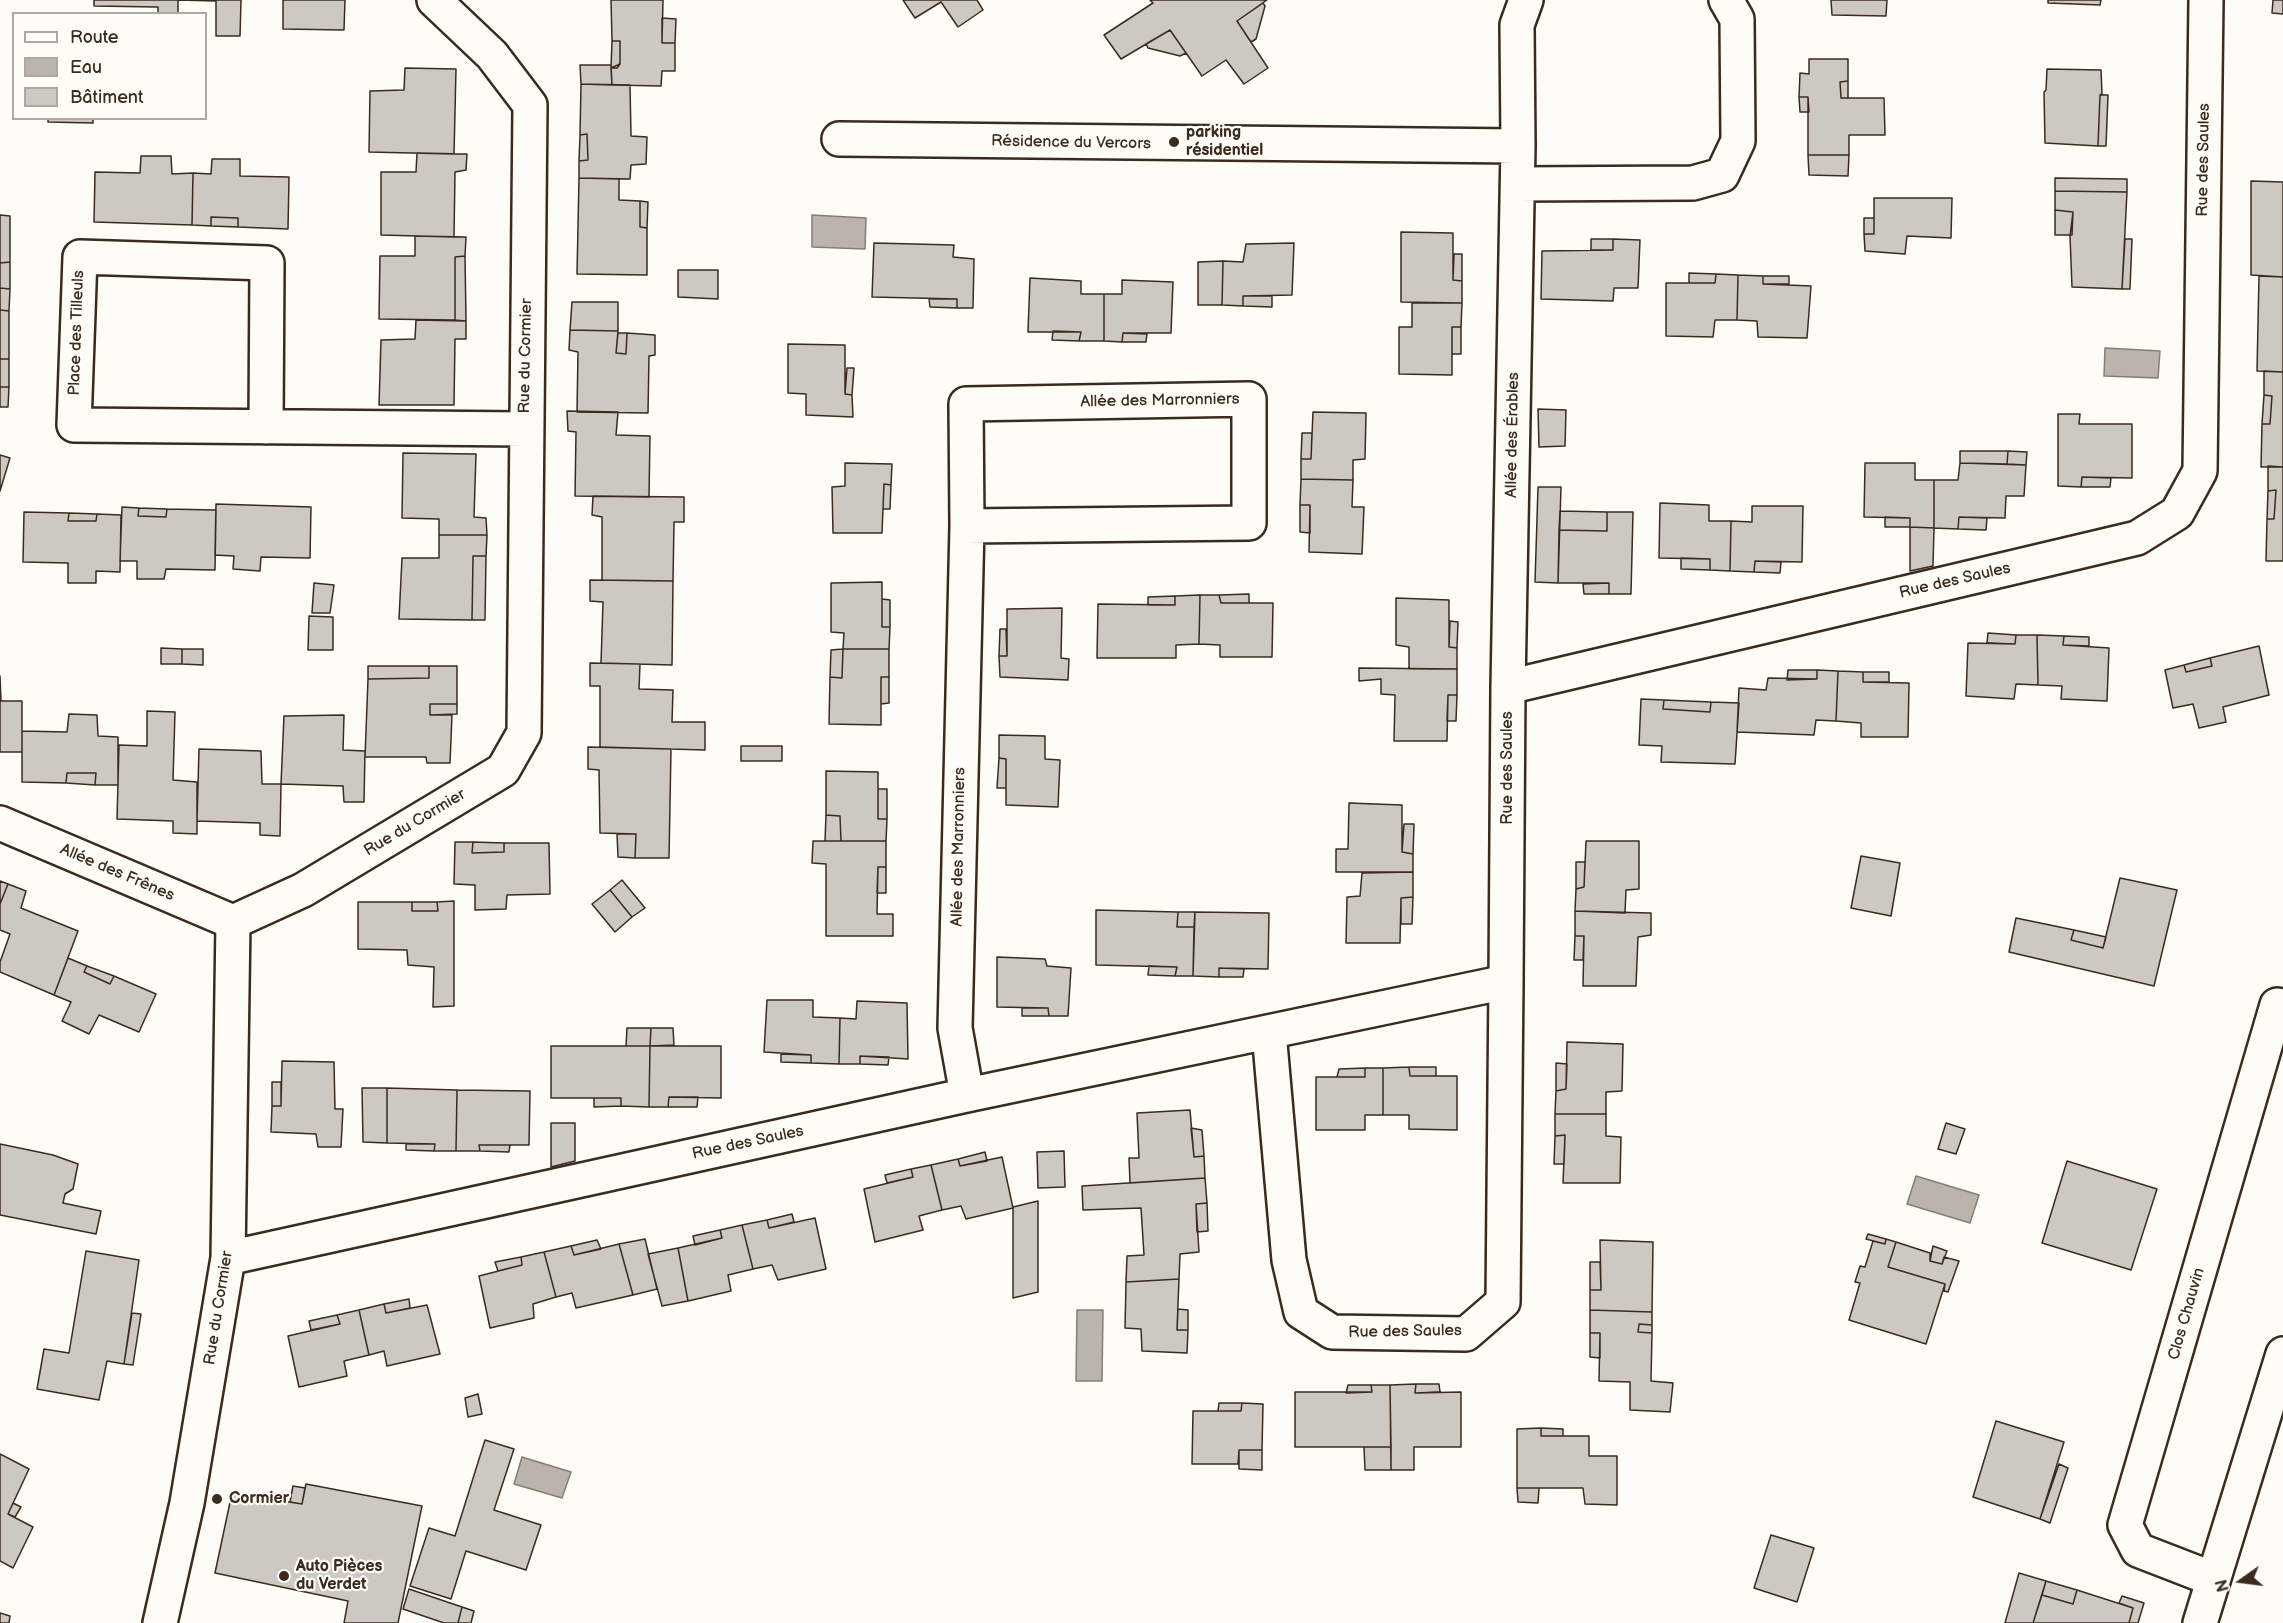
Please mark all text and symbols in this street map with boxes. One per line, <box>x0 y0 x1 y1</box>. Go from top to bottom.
legend <box>12 12 207 120</box>
text: Route <box>70 27 119 48</box>
text: Eau <box>70 57 102 78</box>
text: Bâtiment <box>70 87 144 108</box>
street label: Rue des Saules <box>2193 103 2215 217</box>
place label: parking résidentiel <box>1186 123 1263 161</box>
street label: Résidence du Vercors <box>991 132 1151 154</box>
marker: parking résidentiel <box>1167 135 1181 149</box>
street label: Place des Tilleuls <box>65 270 89 396</box>
street label: Rue du Cormier <box>515 298 537 414</box>
street label: Allée des Érables <box>1502 372 1524 498</box>
street label: Allée des Marronniers <box>1080 390 1240 412</box>
street label: Rue des Saules <box>1898 559 2012 603</box>
street label: Rue des Saules <box>1498 711 1518 825</box>
street label: Allée des Marronniers <box>948 767 970 927</box>
street label: Rue du Cormier <box>361 785 469 861</box>
street label: Allée des Frênes <box>57 840 177 906</box>
street label: Rue des Saules <box>690 1122 806 1164</box>
street label: Rue du Cormier <box>201 1250 237 1366</box>
street label: Clos Chauvin <box>2165 1266 2209 1362</box>
street label: Rue des Saules <box>1348 1321 1462 1343</box>
place label: Cormier <box>229 1489 289 1509</box>
marker: Cormier <box>210 1492 224 1506</box>
north arrow <box>2211 1551 2271 1611</box>
place label: Auto Pièces du Verdet <box>296 1557 382 1595</box>
marker: Auto Pièces du Verdet <box>277 1569 291 1583</box>
text: N <box>2212 1577 2234 1594</box>

